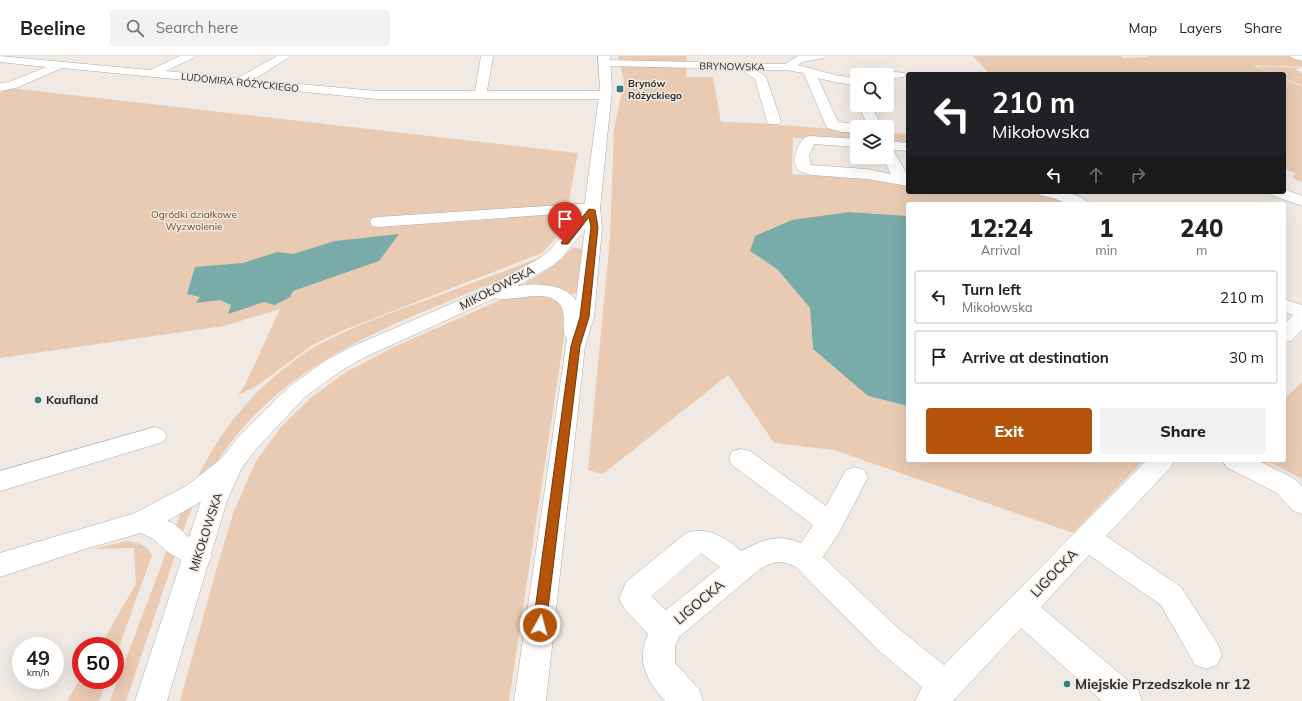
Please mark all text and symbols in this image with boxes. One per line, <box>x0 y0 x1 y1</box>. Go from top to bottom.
search box <box>110 10 390 46</box>
text: Beeline <box>20 16 86 40</box>
icon: search <box>124 17 146 39</box>
text: Search here <box>156 18 238 37</box>
text: Map <box>1128 19 1157 37</box>
text: Layers <box>1179 19 1222 37</box>
text: Share <box>1244 19 1282 37</box>
street label: BRYNOWSKA <box>699 59 766 74</box>
map controls <box>850 68 894 164</box>
button: search <box>850 68 894 112</box>
street label: LUDOMIRA RÓŻYCKIEGO <box>180 70 300 95</box>
place label: Brynów Różyckiego <box>628 77 682 102</box>
marker: Brynów Różyckiego <box>615 84 625 94</box>
text: 210 m <box>992 85 1075 120</box>
icon: left <box>926 88 978 140</box>
button: layers <box>850 120 894 164</box>
text: Mikołowska <box>992 120 1090 143</box>
icon: left <box>1043 164 1065 186</box>
icon: ahead <box>1085 164 1107 186</box>
icon: right <box>1127 164 1149 186</box>
pin <box>548 202 582 243</box>
park label: Ogródki działkowe Wyzwolenie <box>151 208 237 233</box>
icon: arrive <box>554 208 576 230</box>
text: 12:24 <box>969 213 1033 243</box>
text: 1 <box>1099 213 1114 243</box>
text: 240 <box>1180 213 1223 243</box>
text: Arrival <box>981 242 1021 258</box>
text: min <box>1095 242 1117 258</box>
text: m <box>1196 242 1207 258</box>
street label: MIKOŁOWSKA <box>457 262 537 313</box>
text: Turn left <box>962 280 1021 299</box>
icon: left <box>928 286 950 308</box>
text: 210 m <box>1220 288 1264 307</box>
text: Mikołowska <box>962 299 1033 315</box>
icon: arrive <box>928 346 950 368</box>
text: Arrive at destination <box>962 348 1109 367</box>
text: 30 m <box>1229 348 1264 367</box>
place label: Kaufland <box>46 392 98 407</box>
marker: Kaufland <box>33 395 43 405</box>
button: Exit <box>926 408 1092 454</box>
button: Share <box>1100 408 1266 454</box>
street label: MIKOŁOWSKA <box>186 490 225 573</box>
street label: LIGOCKA <box>1026 544 1082 601</box>
street label: LIGOCKA <box>670 575 729 628</box>
position arrow <box>519 604 561 646</box>
speed limit sign: 50 <box>72 637 124 689</box>
text: 49 <box>26 645 50 670</box>
text: km/h <box>27 666 49 679</box>
place label: Miejskie Przedszkole nr 12 <box>1075 675 1250 693</box>
marker: Miejskie Przedszkole nr 12 <box>1062 679 1072 689</box>

